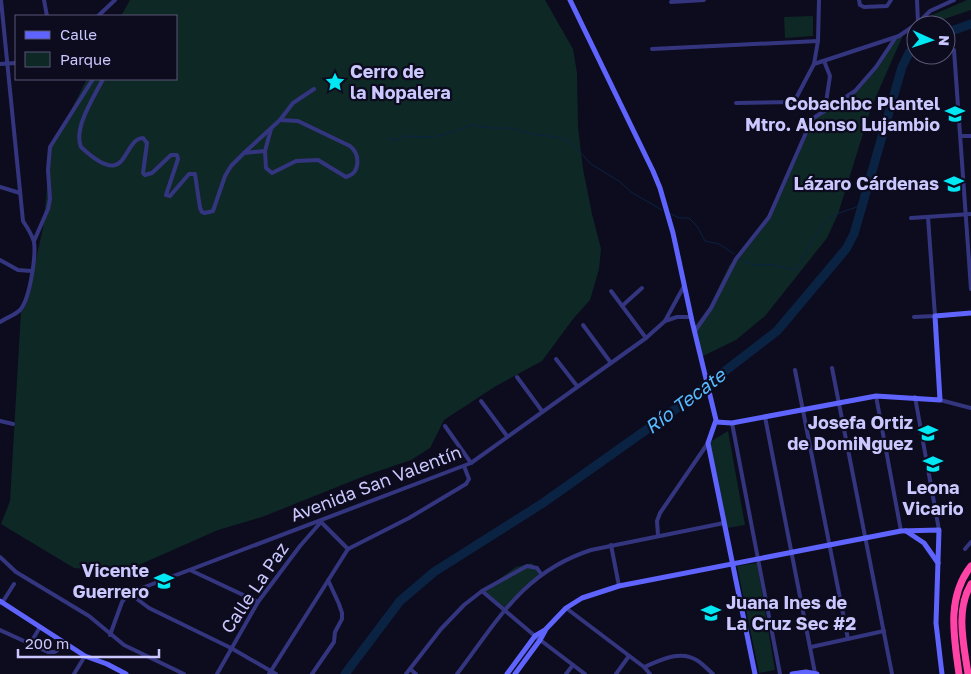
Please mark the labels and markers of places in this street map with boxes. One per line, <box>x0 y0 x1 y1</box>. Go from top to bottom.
place label: Cerro de la Nopalera <box>350 60 451 103</box>
place icon: Cerro de la Nopalera <box>324 71 346 93</box>
place label: Cobachbc Plantel Mtro. Alonso Lujambio <box>745 92 940 135</box>
school or university icon: Cobachbc Plantel Mtro. Alonso Lujambio <box>944 103 966 125</box>
place label: Lázaro Cárdenas <box>793 172 939 194</box>
school or university icon: Lázaro Cárdenas <box>943 173 965 195</box>
place label: Josefa Ortiz de DomiNguez <box>787 411 913 454</box>
school or university icon: Josefa Ortiz de DomiNguez <box>917 422 939 444</box>
school or university icon: Leona Vicario <box>922 453 944 475</box>
place label: Leona Vicario <box>902 476 964 519</box>
place label: Vicente Guerrero <box>73 559 149 602</box>
school or university icon: Vicente Guerrero <box>153 570 175 592</box>
place label: Juana Ines de La Cruz Sec #2 <box>726 591 856 634</box>
school or university icon: Juana Ines de La Cruz Sec #2 <box>700 602 722 624</box>

